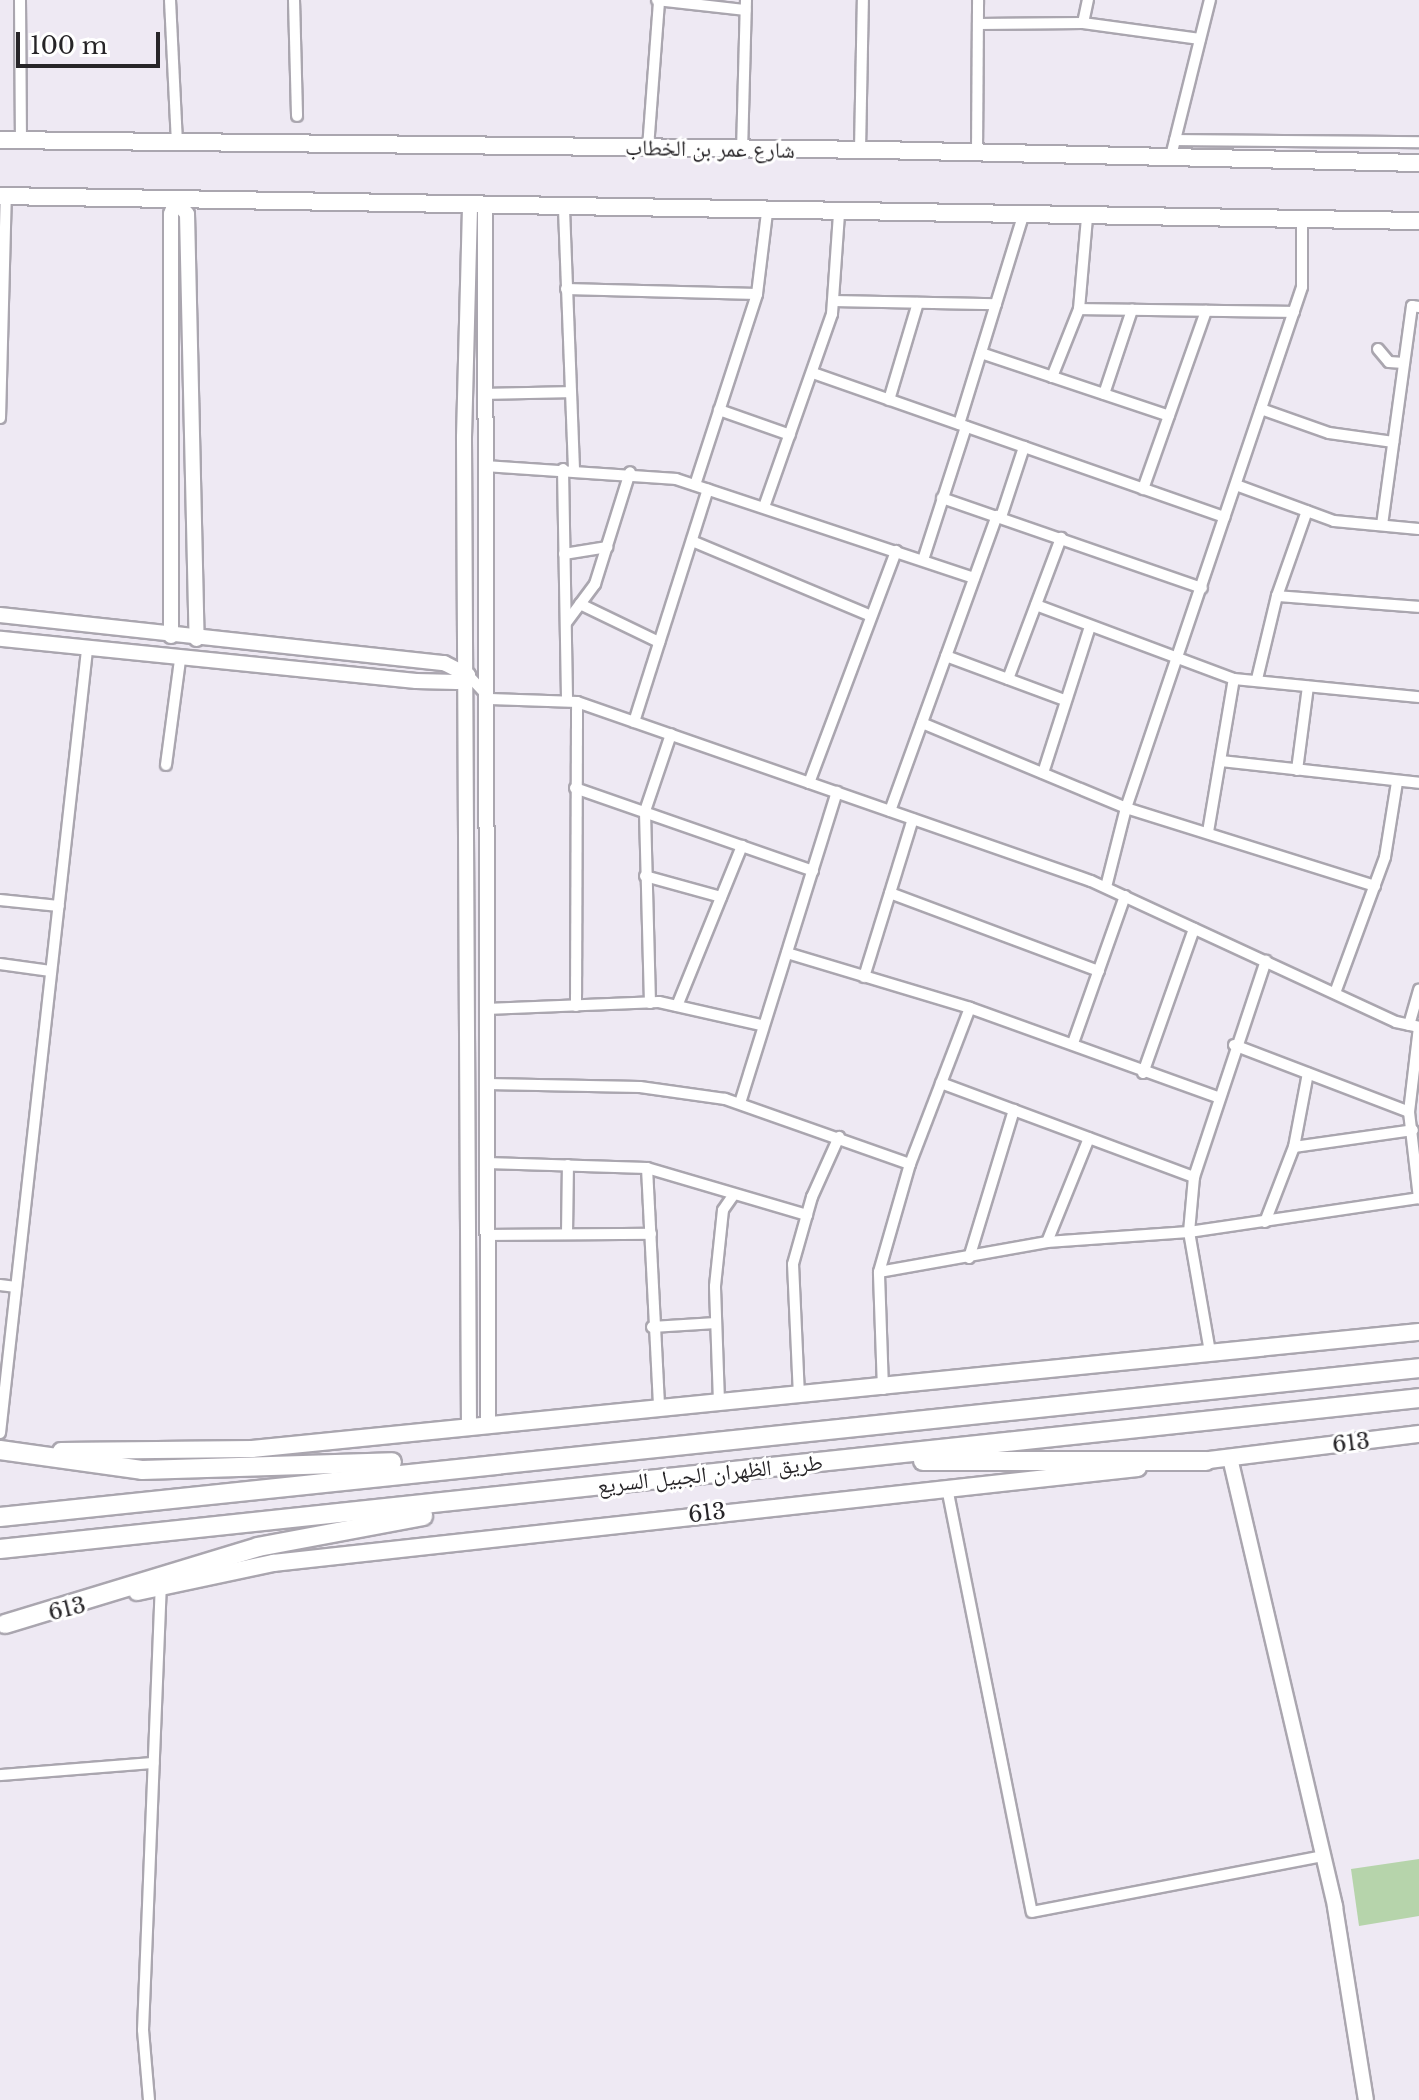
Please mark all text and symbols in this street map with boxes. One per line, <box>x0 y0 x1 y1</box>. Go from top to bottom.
scale bar <box>20 16 164 66</box>
text: 100 m <box>30 31 108 60</box>
street label: شارع عمر بن الخطاب <box>625 134 795 164</box>
street label: 613 <box>1331 1428 1371 1458</box>
street label: طريق الظهران الجبيل السريع <box>596 1449 824 1499</box>
street label: 613 <box>687 1498 727 1528</box>
street label: 613 <box>46 1592 88 1626</box>

